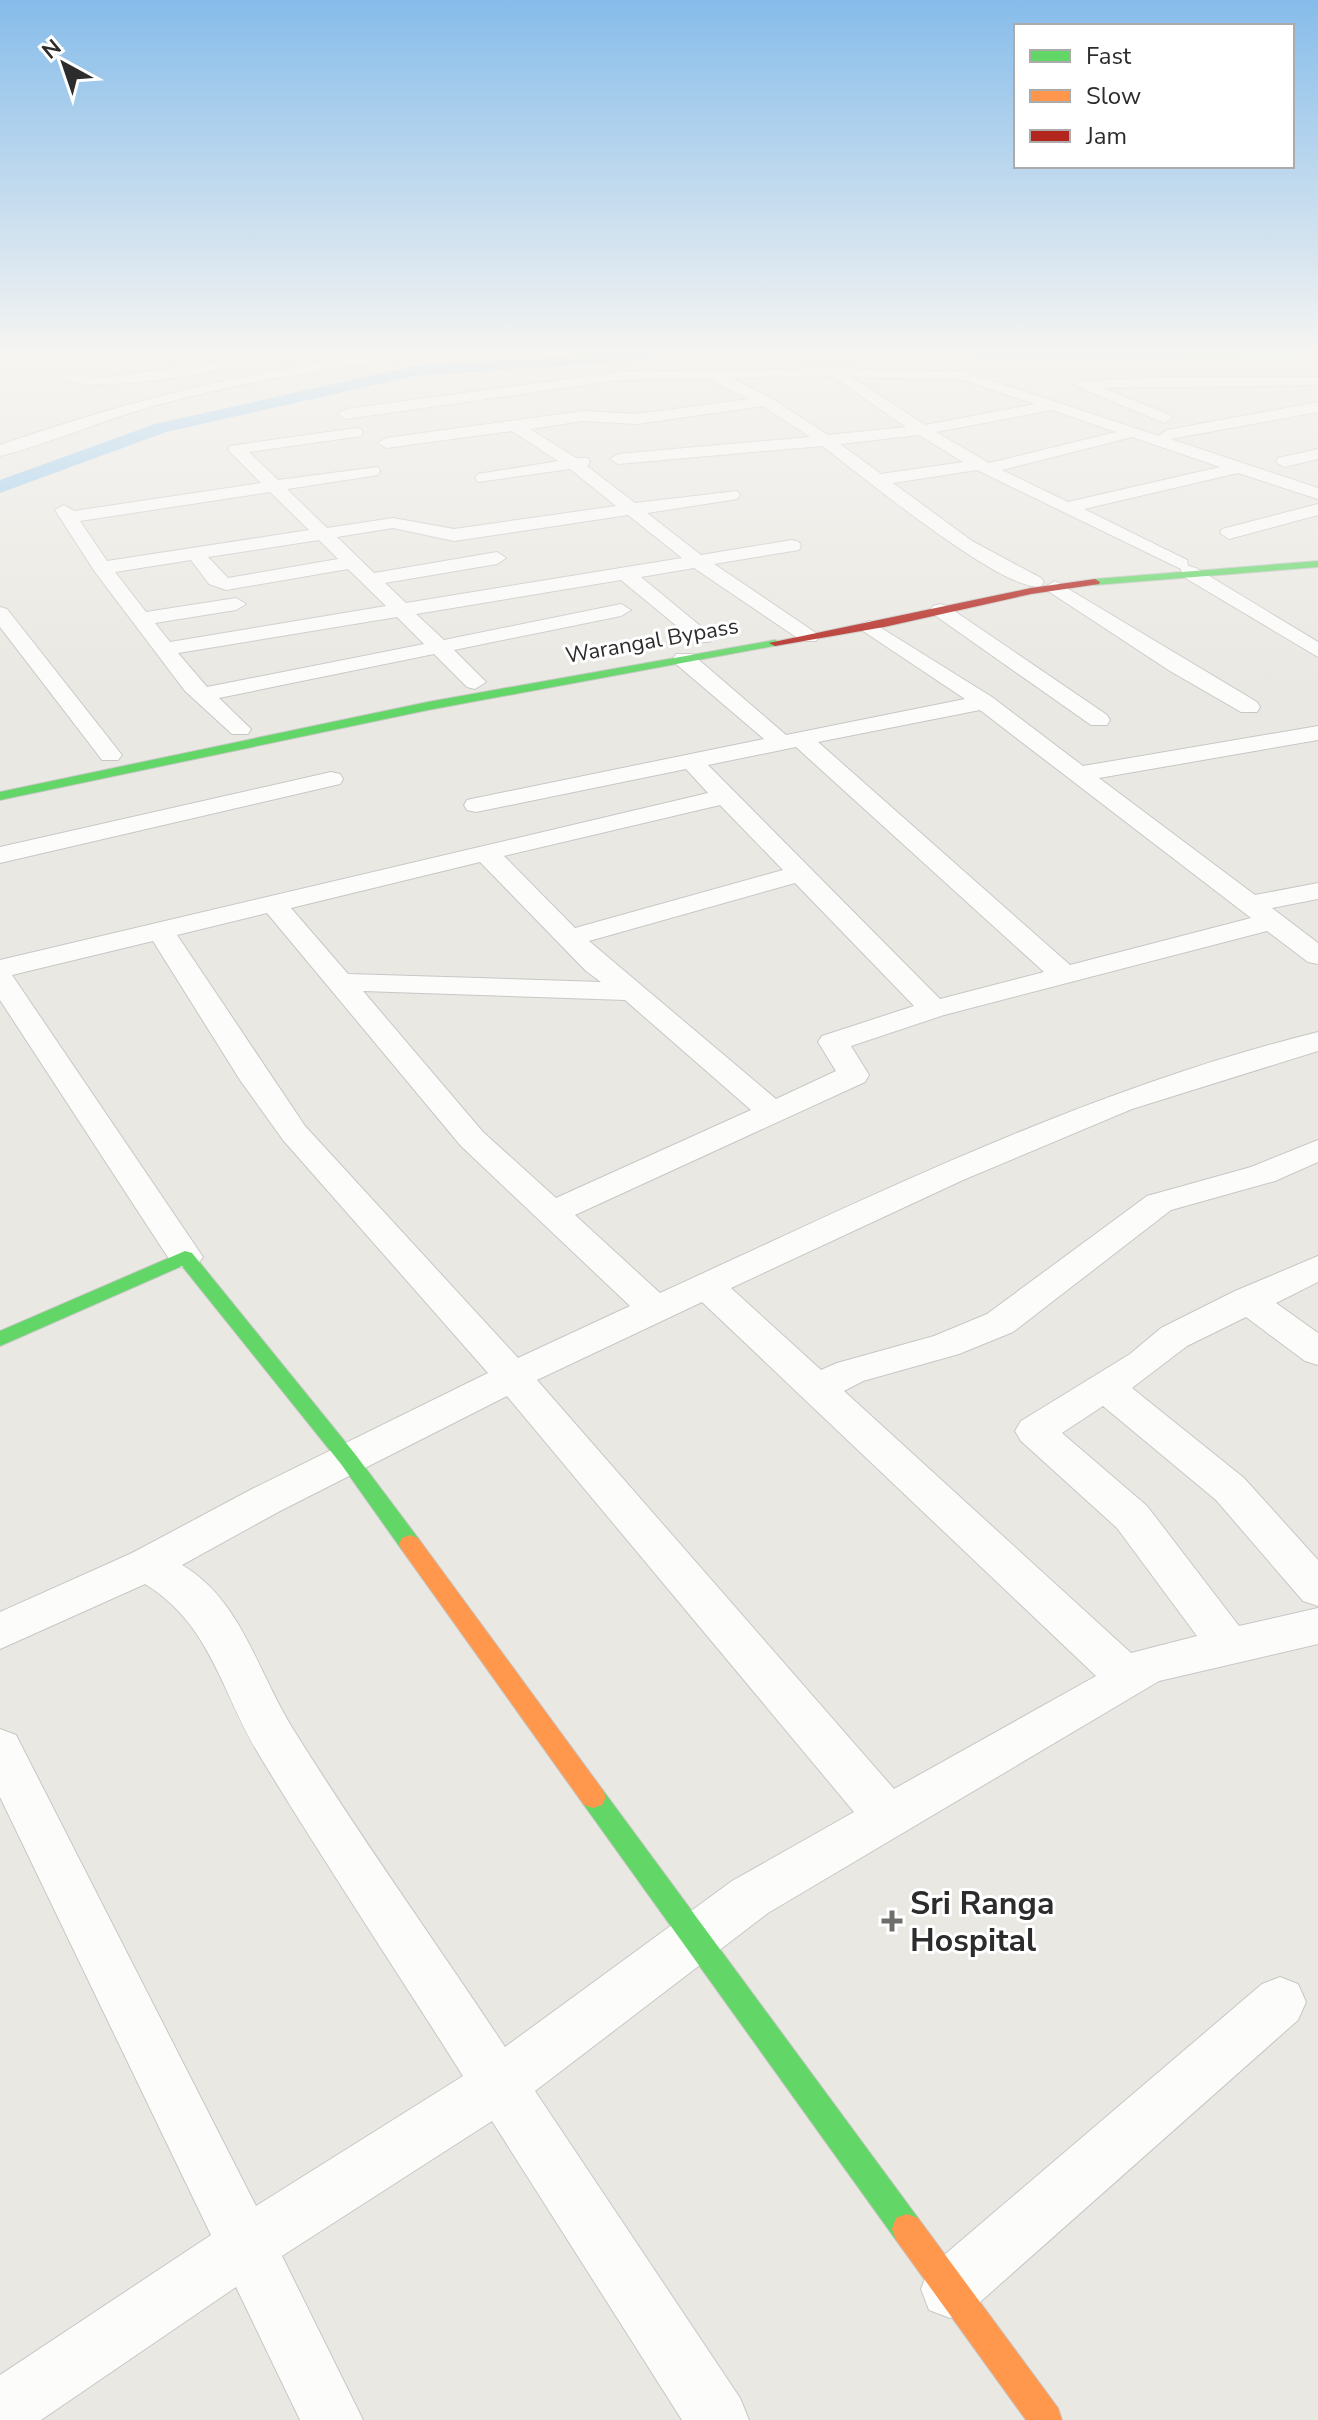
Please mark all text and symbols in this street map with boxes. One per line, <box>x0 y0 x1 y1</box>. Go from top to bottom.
north arrow <box>24 24 104 104</box>
legend <box>1014 24 1294 168</box>
text: N <box>36 33 68 66</box>
text: Fast <box>1086 40 1132 72</box>
text: Slow <box>1086 80 1141 112</box>
text: Jam <box>1085 120 1127 152</box>
street label: Warangal Bypass <box>563 611 741 671</box>
place label: Sri Ranga Hospital <box>910 1882 1054 1962</box>
marker: Sri Ranga Hospital <box>881 1910 903 1932</box>

